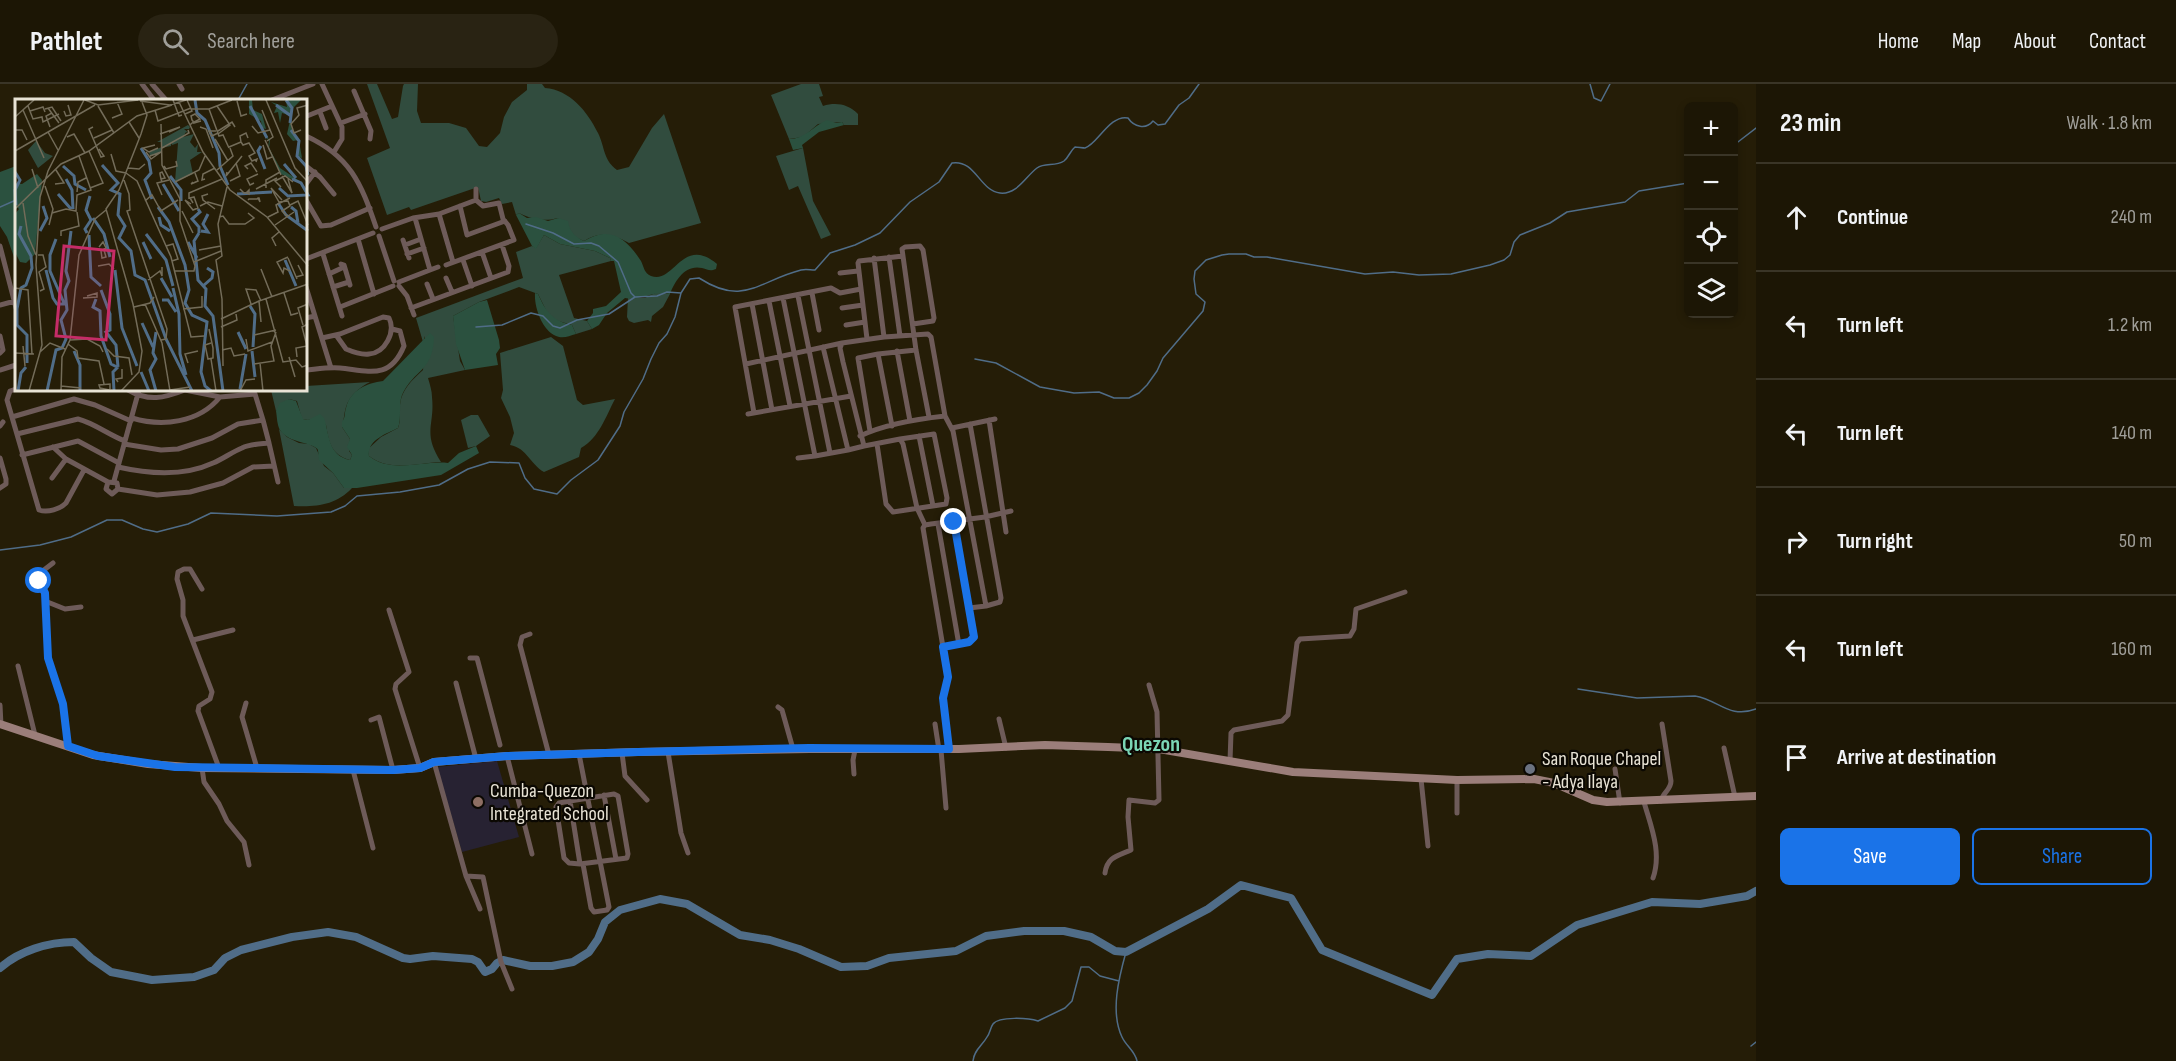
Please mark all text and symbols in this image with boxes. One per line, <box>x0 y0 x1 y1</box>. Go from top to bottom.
search box <box>138 14 558 68</box>
text: Pathlet <box>30 25 102 58</box>
icon: search <box>159 25 192 58</box>
text: Search here <box>207 28 295 55</box>
text: Home <box>1878 29 1919 54</box>
text: Map <box>1952 29 1981 54</box>
text: About <box>2014 29 2056 54</box>
text: Contact <box>2089 29 2146 54</box>
inset map <box>15 99 308 392</box>
map controls <box>1684 102 1738 318</box>
button: + <box>1684 102 1738 156</box>
text: 23 min <box>1780 108 1841 139</box>
text: Walk · 1.8 km <box>2066 111 2152 135</box>
button: − <box>1684 156 1738 210</box>
icon: ahead <box>1780 201 1813 234</box>
text: Continue <box>1837 204 1908 231</box>
text: 240 m <box>2111 205 2152 229</box>
button: locate <box>1684 210 1738 264</box>
button: layers <box>1684 264 1738 318</box>
icon: left <box>1780 309 1813 342</box>
text: Turn left <box>1837 312 1903 339</box>
text: 1.2 km <box>2108 313 2152 337</box>
icon: left <box>1780 417 1813 450</box>
text: Turn left <box>1837 420 1903 447</box>
text: 140 m <box>2112 421 2152 445</box>
route end <box>940 508 966 534</box>
icon: right <box>1780 525 1813 558</box>
text: Turn right <box>1837 528 1913 555</box>
text: 50 m <box>2119 529 2152 553</box>
route start <box>25 567 51 593</box>
icon: left <box>1780 633 1813 666</box>
text: Turn left <box>1837 636 1903 663</box>
text: 160 m <box>2111 637 2152 661</box>
district label: Quezon <box>1122 731 1180 758</box>
icon: arrive <box>1780 741 1813 774</box>
text: Arrive at destination <box>1837 744 1996 771</box>
place label: San Roque Chapel - Adya Ilaya <box>1542 747 1661 794</box>
marker: San Roque Chapel - Adya Ilaya <box>1523 762 1537 776</box>
place label: Cumba-Quezon Integrated School <box>490 779 609 826</box>
marker: Cumba-Quezon Integrated School <box>471 795 485 809</box>
button: Save <box>1780 828 1960 885</box>
button: Share <box>1972 828 2152 885</box>

